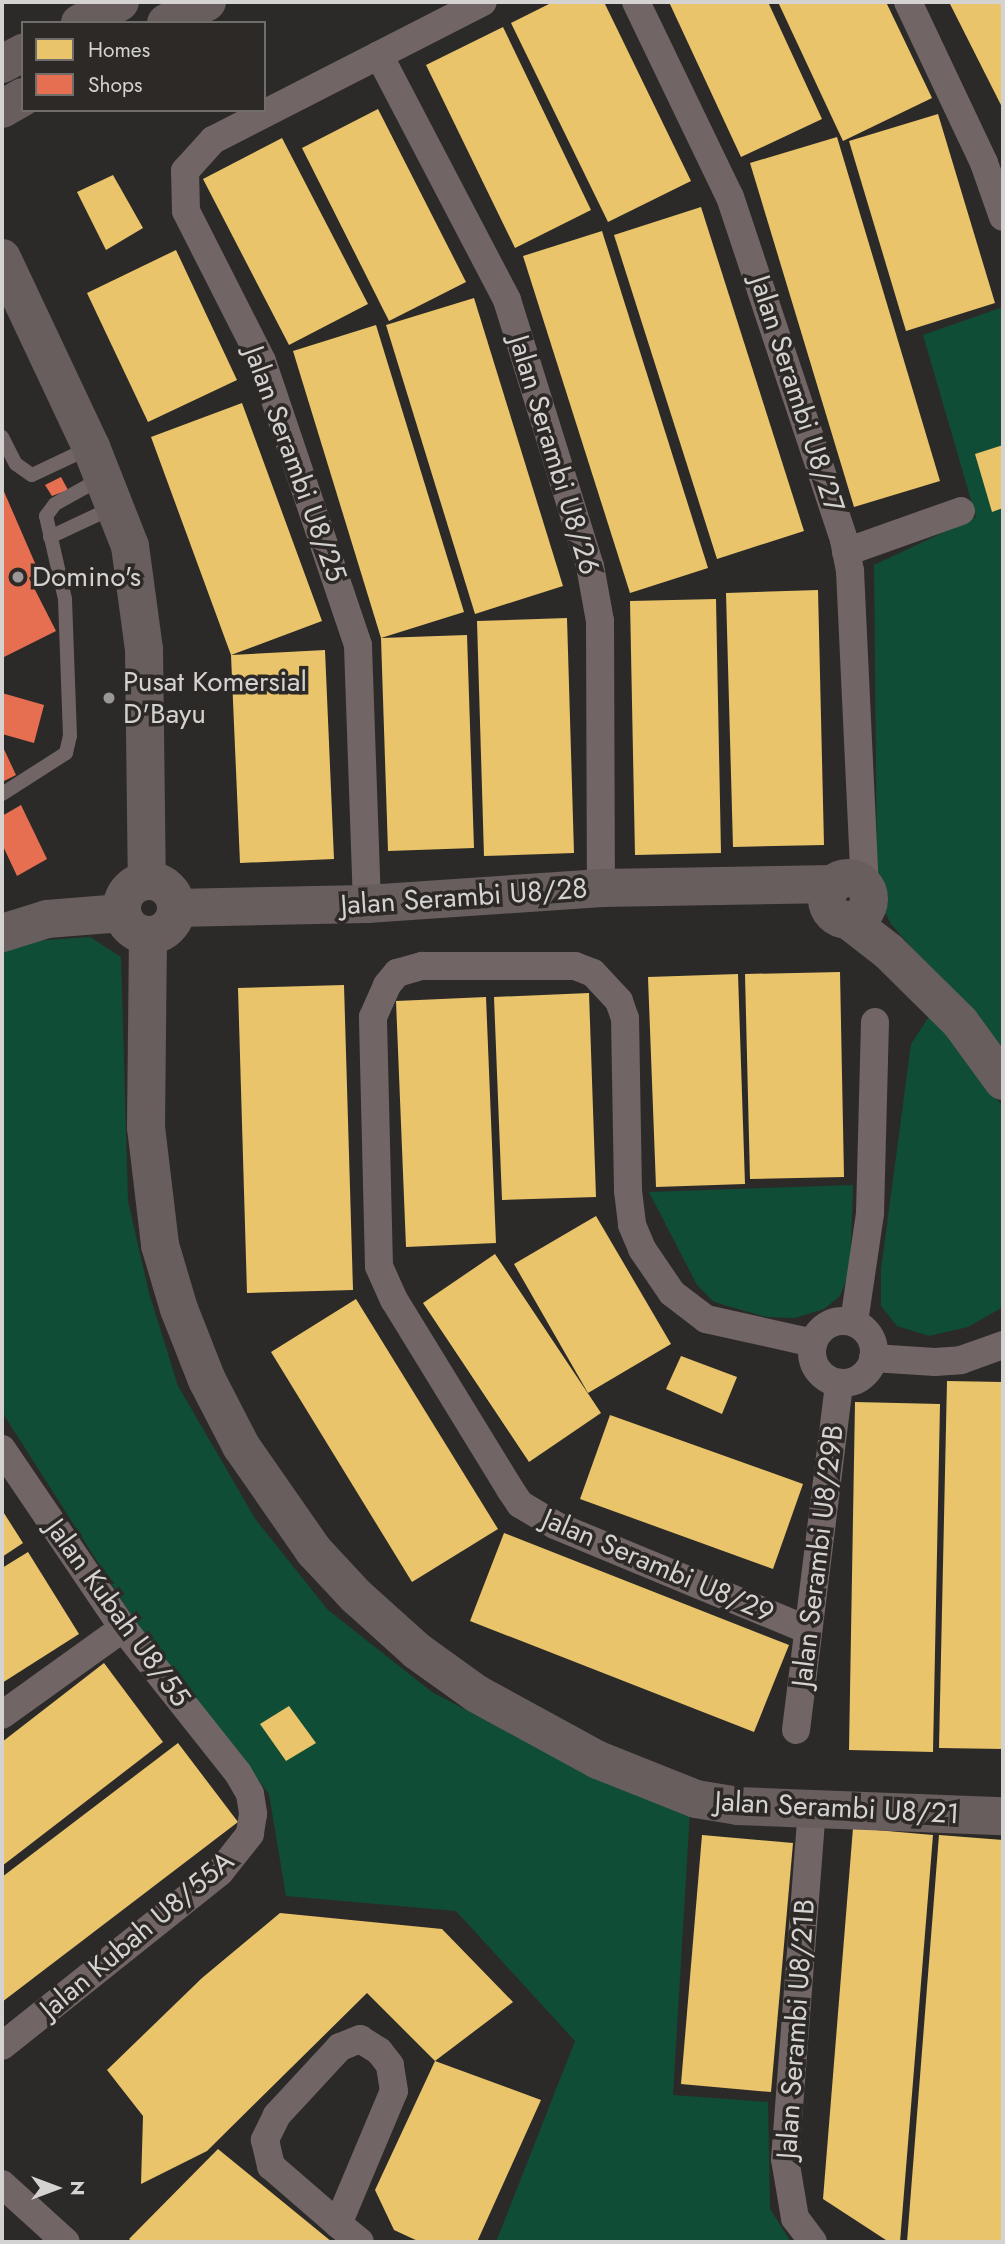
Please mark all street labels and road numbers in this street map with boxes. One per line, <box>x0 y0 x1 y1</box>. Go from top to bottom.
street label: Jalan Serambi U8/27 <box>743 271 851 517</box>
street label: Jalan Serambi U8/26 <box>502 331 606 579</box>
street label: Jalan Serambi U8/25 <box>237 342 353 586</box>
street label: Jalan Serambi U8/28 <box>339 872 589 922</box>
street label: Jalan Serambi U8/29B <box>785 1423 851 1689</box>
street label: Jalan Serambi U8/29 <box>537 1502 779 1630</box>
street label: Jalan Kubah U8/55 <box>39 1513 197 1713</box>
street label: Jalan Serambi U8/21 <box>714 1785 960 1831</box>
street label: Jalan Kubah U8/55A <box>33 1844 241 2026</box>
street label: Jalan Serambi U8/21B <box>770 1898 822 2160</box>

